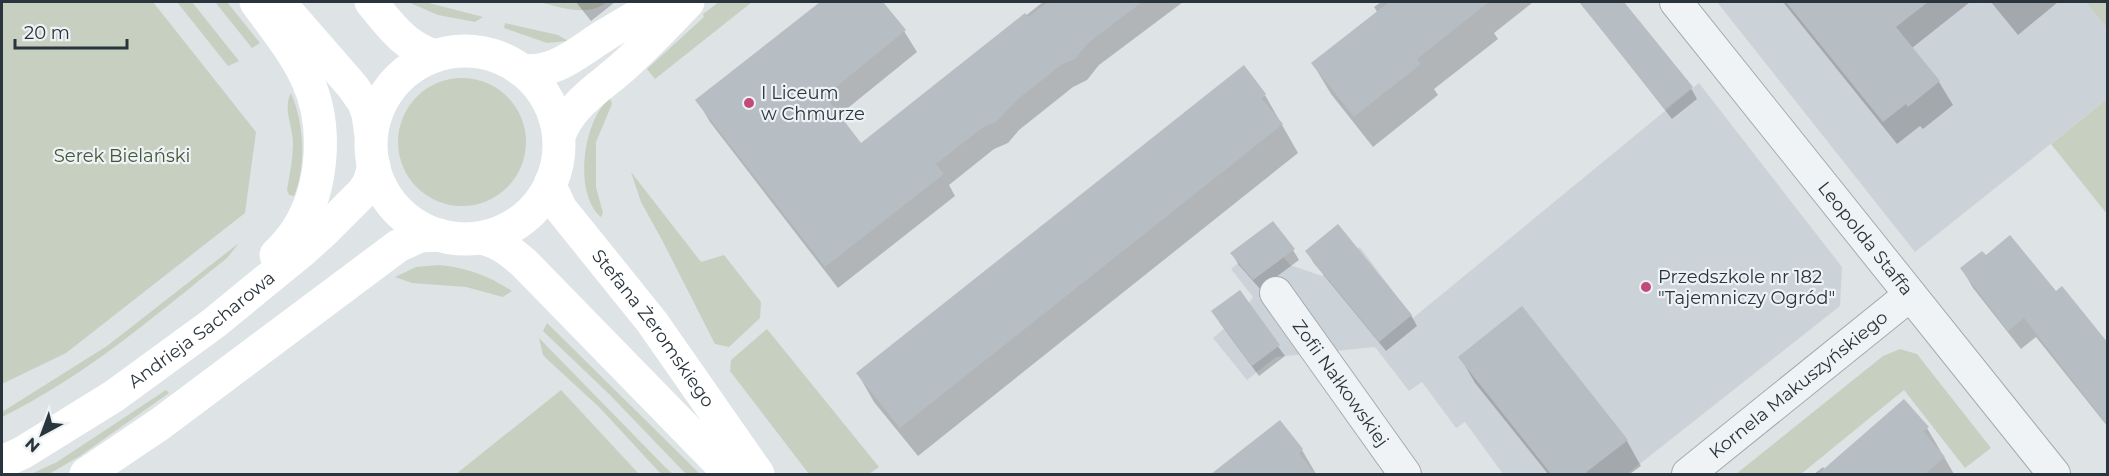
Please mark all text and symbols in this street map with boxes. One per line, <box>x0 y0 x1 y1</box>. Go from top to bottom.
scale bar <box>15 12 128 50</box>
text: 20 m <box>24 22 70 44</box>
place label: I Liceum w Chmurze <box>761 82 865 125</box>
marker: I Liceum w Chmurze <box>742 96 756 110</box>
park label: Serek Bielański <box>54 145 190 167</box>
street label: Leopolda Staffa <box>1813 177 1918 300</box>
street label: Stefana Żeromskiego <box>587 245 719 412</box>
place label: Przedszkole nr 182 "Tajemniczy Ogród" <box>1658 266 1835 309</box>
street label: Andrieja Sacharowa <box>124 267 279 393</box>
marker: Przedszkole nr 182 "Tajemniczy Ogród" <box>1639 280 1653 294</box>
street label: Kornela Makuszyńskiego <box>1705 306 1892 463</box>
street label: Zofii Nałkowskiej <box>1288 316 1393 451</box>
north arrow <box>12 404 72 464</box>
text: N <box>21 434 44 456</box>

